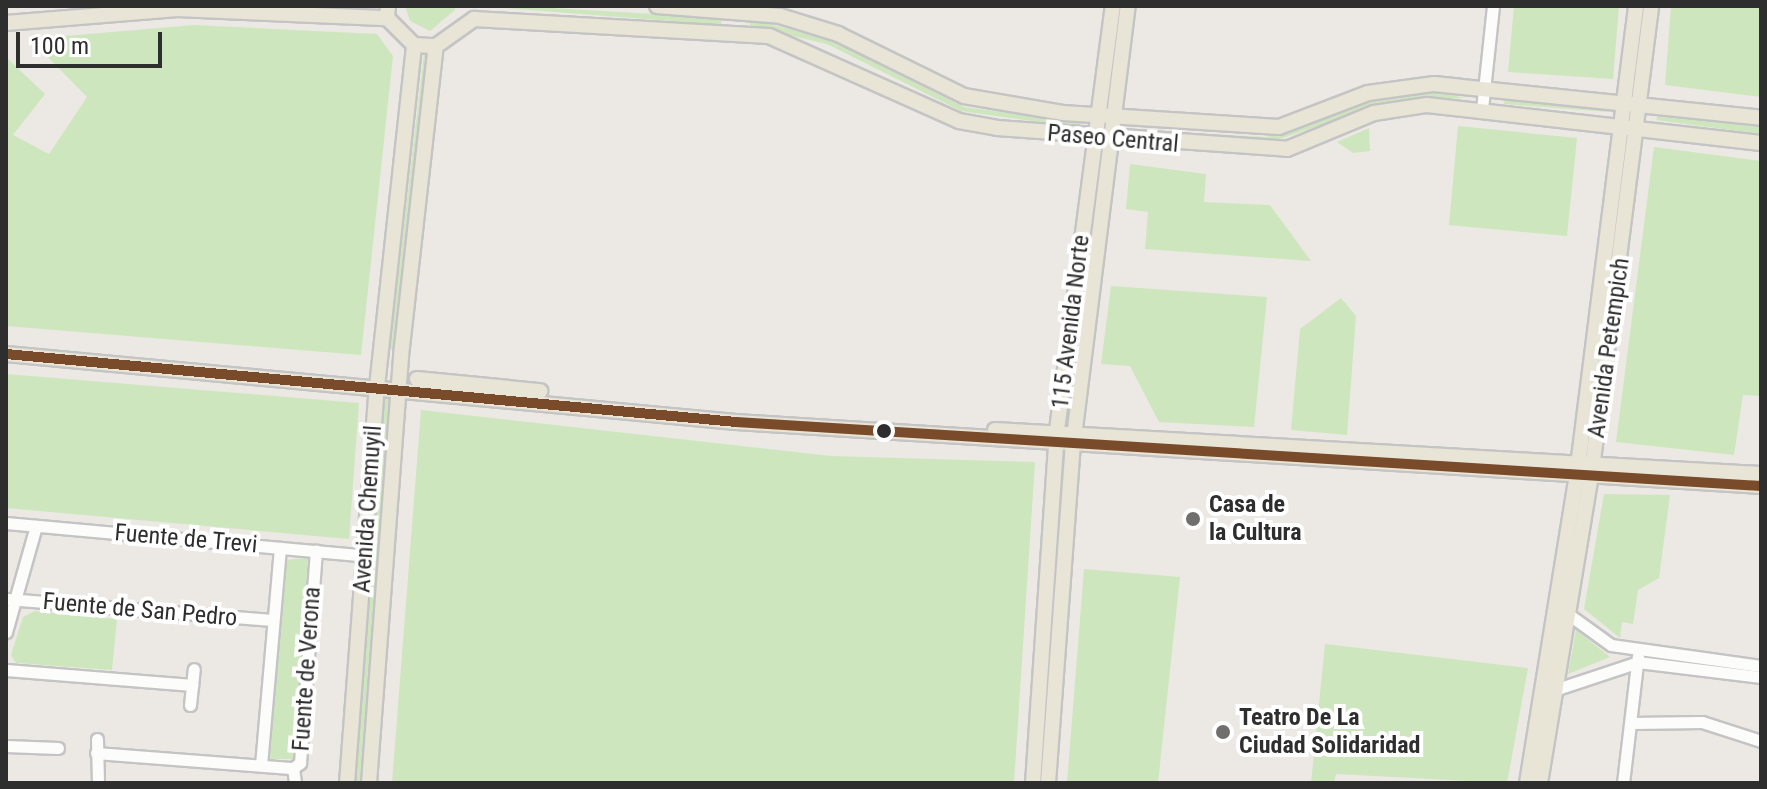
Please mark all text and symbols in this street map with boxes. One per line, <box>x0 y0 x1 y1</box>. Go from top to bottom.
scale bar <box>20 16 166 66</box>
text: 100 m <box>30 32 89 60</box>
street label: Paseo Central <box>1046 119 1180 159</box>
street label: 115 Avenida Norte <box>1046 233 1096 411</box>
street label: Avenida Petempich <box>1582 256 1636 440</box>
unlabelled marker <box>876 423 892 439</box>
street label: Avenida Chemuyil <box>348 424 388 594</box>
place label: Casa de la Cultura <box>1209 491 1301 547</box>
marker: Casa de la Cultura <box>1184 510 1202 528</box>
street label: Fuente de Trevi <box>113 518 259 560</box>
street label: Fuente de Verona <box>287 586 327 752</box>
street label: Fuente de San Pedro <box>42 587 238 633</box>
place label: Teatro De La Ciudad Solidaridad <box>1239 704 1420 760</box>
marker: Teatro De La Ciudad Solidaridad <box>1214 723 1232 741</box>

